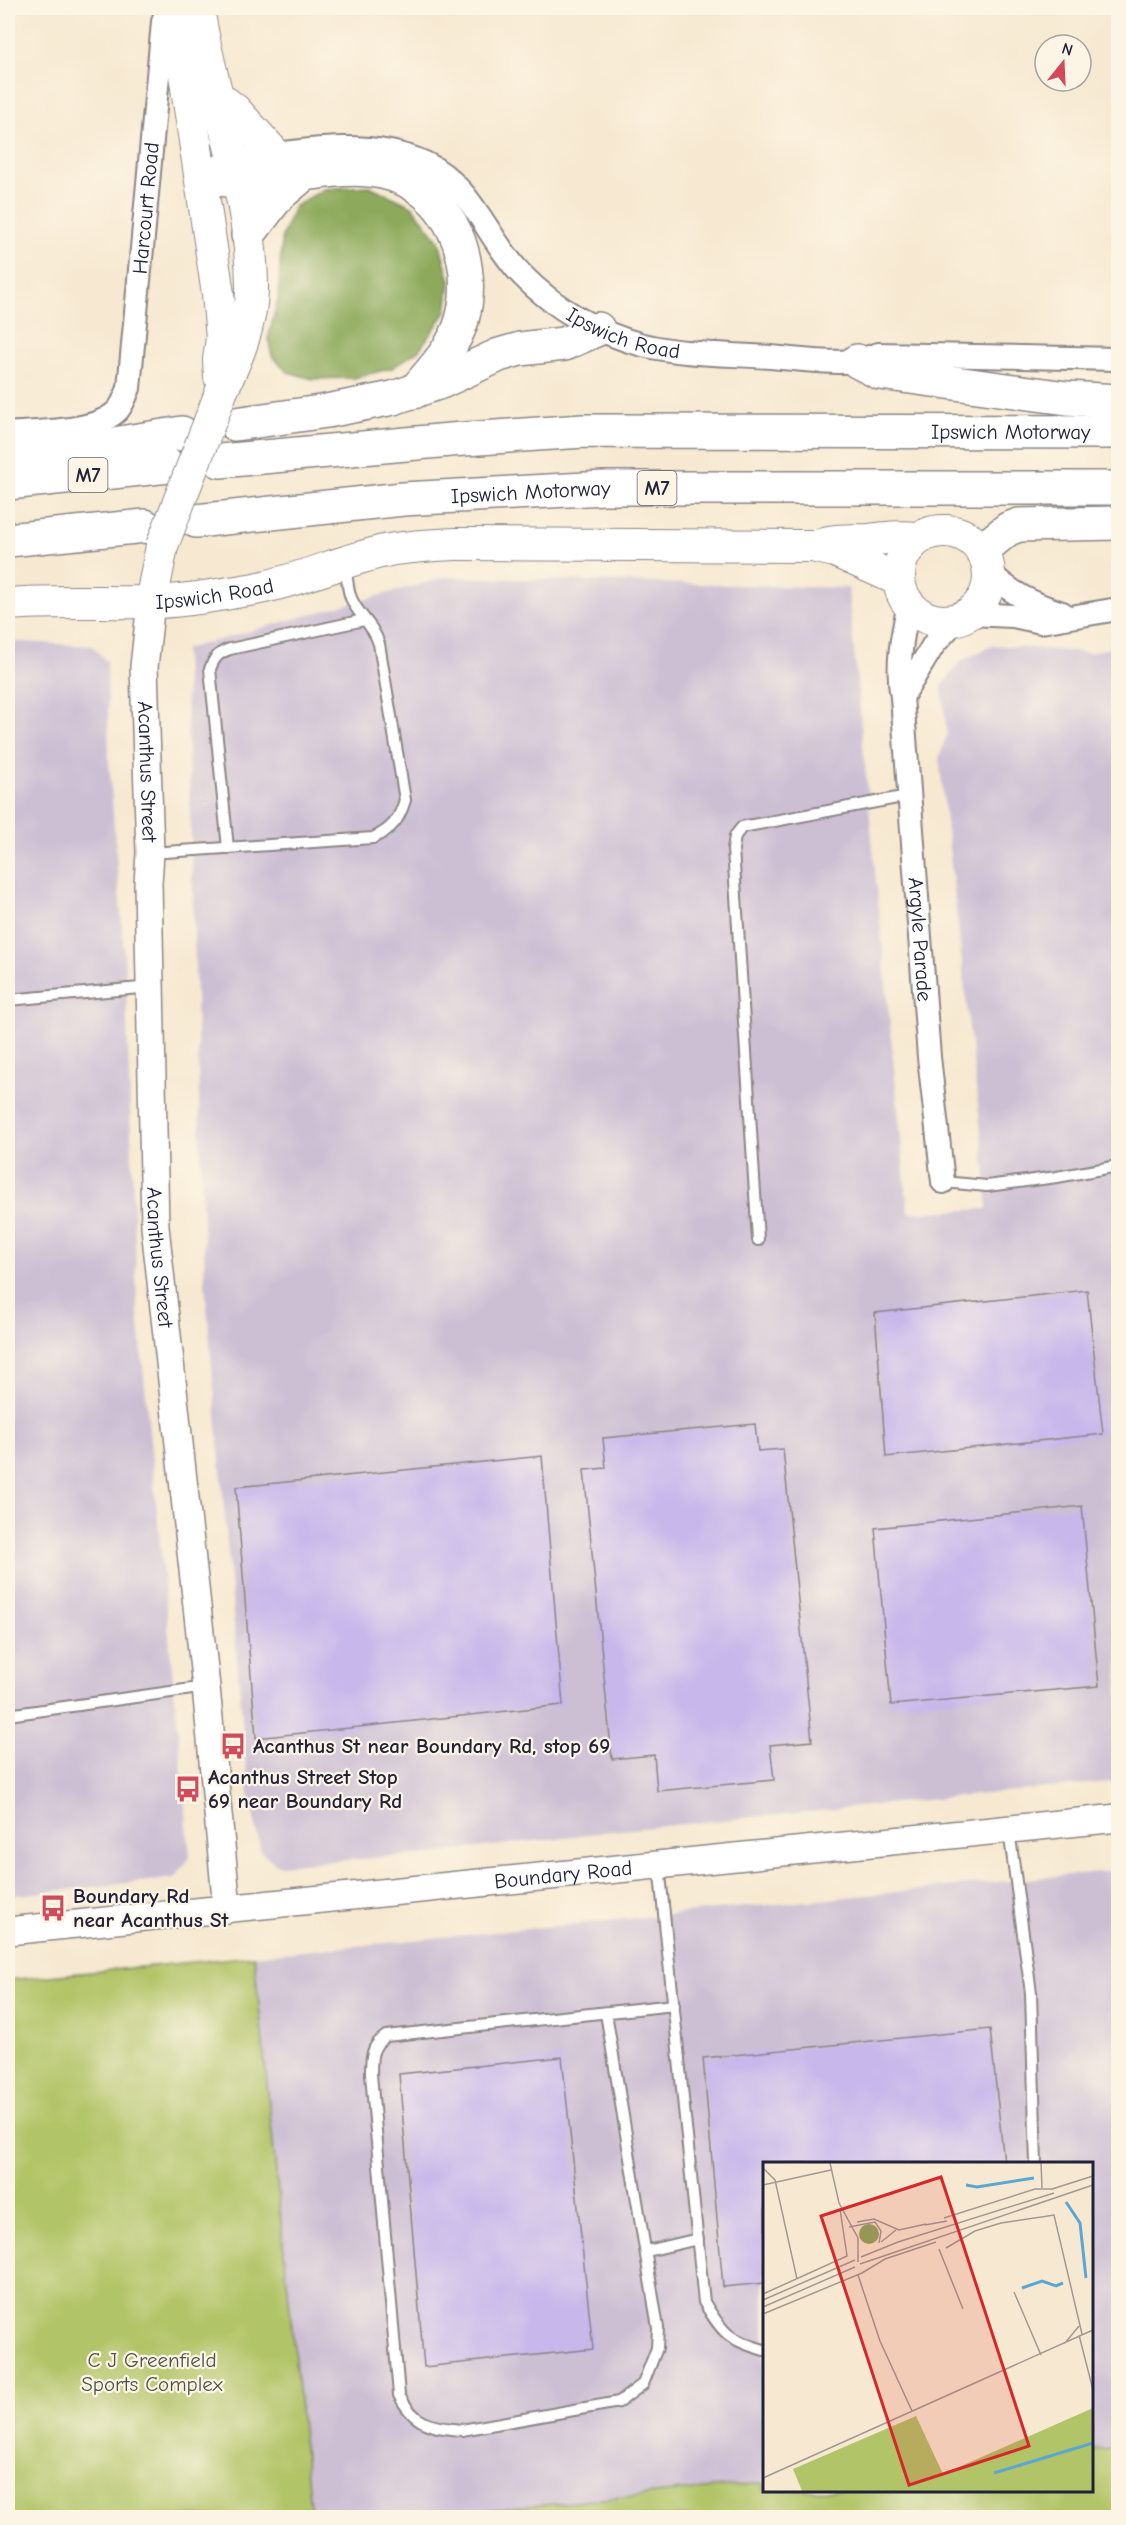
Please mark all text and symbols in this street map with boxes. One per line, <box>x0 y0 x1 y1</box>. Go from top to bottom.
north arrow <box>1033 33 1093 93</box>
text: N <box>1060 40 1075 60</box>
street label: Harcourt Road <box>128 141 164 275</box>
street label: Ipswich Road <box>562 302 681 363</box>
street label: Ipswich Motorway <box>931 420 1091 444</box>
road number: M7 <box>68 458 107 492</box>
road number: M7 <box>638 471 676 505</box>
street label: Ipswich Motorway <box>450 476 611 508</box>
street label: Ipswich Road <box>155 573 276 614</box>
street label: Acanthus Street <box>133 701 162 844</box>
street label: Argyle Parade <box>904 876 937 1002</box>
street label: Acanthus Street <box>142 1187 178 1330</box>
bus stop icon: Acanthus St near Boundary Rd, stop 69 <box>218 1731 248 1761</box>
place label: Acanthus St near Boundary Rd, stop 69 <box>253 1734 610 1758</box>
place label: Acanthus Street Stop 69 near Boundary Rd <box>208 1765 402 1813</box>
bus stop icon: Acanthus Street Stop 69 near Boundary Rd <box>173 1774 203 1804</box>
street label: Boundary Road <box>493 1856 633 1893</box>
place label: Boundary Rd near Acanthus St <box>73 1884 230 1932</box>
bus stop icon: Boundary Rd near Acanthus St <box>38 1893 68 1923</box>
inset map <box>763 2162 1093 2492</box>
park label: C J Greenfield Sports Complex <box>81 2348 223 2396</box>

